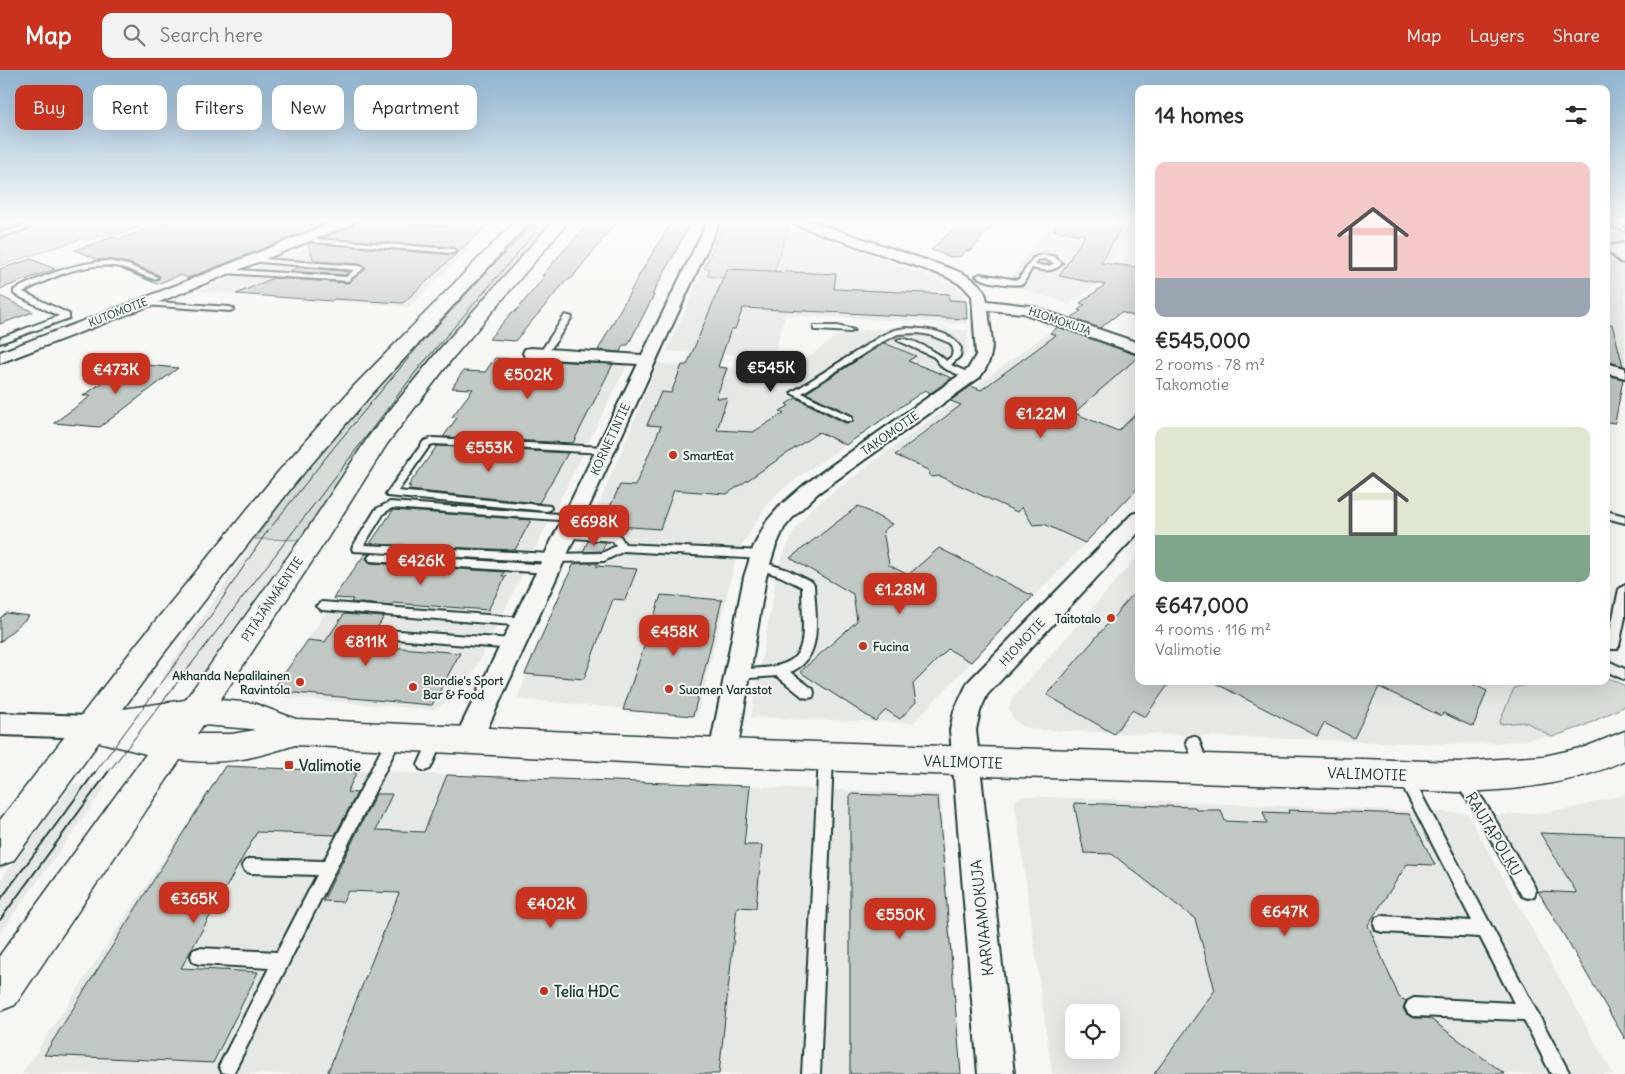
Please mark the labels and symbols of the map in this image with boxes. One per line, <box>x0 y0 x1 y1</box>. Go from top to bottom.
street label: KUTOMOTIE <box>86 294 150 330</box>
street label: HIOMOKUJA <box>1027 304 1093 338</box>
pin: €545K <box>736 350 806 393</box>
pin: €473K <box>81 352 151 395</box>
pin: €502K <box>493 358 563 400</box>
pin: €1.22M <box>1000 396 1082 439</box>
street label: KORNETINTIE <box>587 401 633 477</box>
street label: TAKOMOTIE <box>858 408 922 458</box>
pin: €553K <box>454 430 524 473</box>
place label: SmartEat <box>683 448 735 463</box>
marker: SmartEat <box>667 449 679 461</box>
pin: €698K <box>559 504 629 547</box>
pin: €426K <box>386 544 456 586</box>
street label: PITÄJÄNMÄENTIE <box>238 554 306 644</box>
pin: €1.28M <box>859 572 941 615</box>
place label: Taitotalo <box>1055 611 1101 626</box>
marker: Taitotalo <box>1105 612 1117 624</box>
pin: €458K <box>639 614 709 657</box>
street label: HIOMOTIE <box>996 615 1048 669</box>
pin: €811K <box>331 624 401 667</box>
place label: Fucina <box>873 639 909 654</box>
marker: Fucina <box>857 640 869 652</box>
place label: Akhanda Nepalilainen Ravintola <box>172 668 290 697</box>
place label: Blondie's Sport Bar & Food <box>423 673 504 702</box>
marker: Akhanda Nepalilainen Ravintola <box>294 676 306 688</box>
marker: Blondie's Sport Bar & Food <box>407 681 419 693</box>
place label: Suomen Varastot <box>679 682 773 697</box>
marker: Suomen Varastot <box>663 683 675 695</box>
street label: VALIMOTIE <box>923 751 1003 773</box>
place label: Valimotie <box>299 756 361 775</box>
marker: Valimotie <box>283 759 295 771</box>
street label: VALIMOTIE <box>1327 763 1407 785</box>
street label: RAUTAPOLKU <box>1462 789 1526 879</box>
street label: KARVAAMOKUJA <box>966 858 998 977</box>
pin: €365K <box>159 882 229 924</box>
pin: €402K <box>516 886 586 929</box>
pin: €647K <box>1250 894 1320 937</box>
pin: €550K <box>865 898 935 940</box>
place label: Telia HDC <box>554 982 619 1001</box>
marker: Telia HDC <box>538 985 550 997</box>

